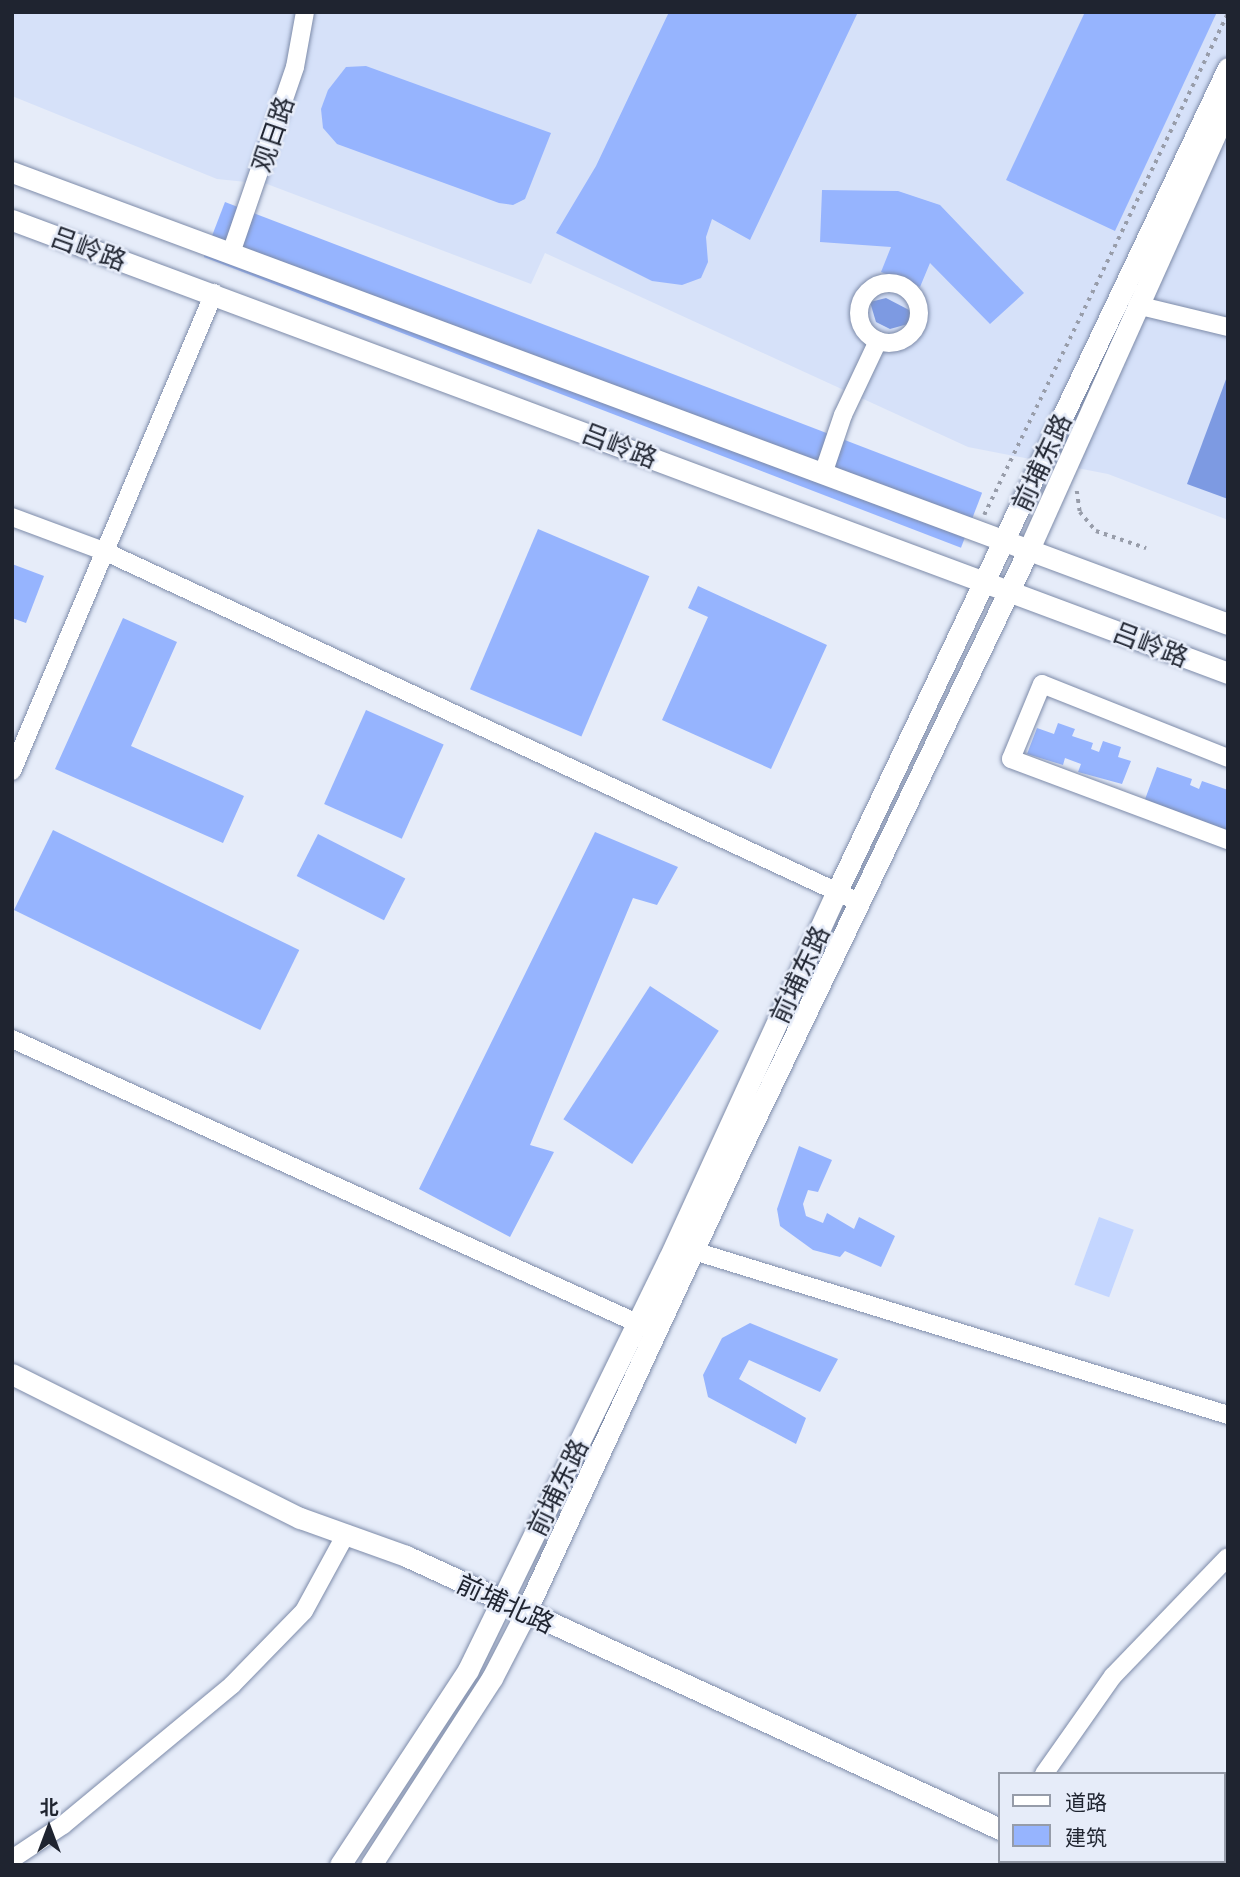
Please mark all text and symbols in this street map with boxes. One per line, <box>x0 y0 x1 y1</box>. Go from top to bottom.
street label: 观日路 <box>245 92 299 176</box>
street label: 吕岭路 <box>47 220 131 276</box>
street label: 前埔东路 <box>1005 408 1077 516</box>
street label: 吕岭路 <box>578 416 662 474</box>
street label: 吕岭路 <box>1109 615 1193 673</box>
street label: 前埔东路 <box>763 920 835 1028</box>
street label: 前埔东路 <box>520 1433 594 1541</box>
street label: 前埔北路 <box>452 1567 560 1639</box>
legend <box>998 1772 1226 1863</box>
text: 道路 <box>1065 1789 1107 1814</box>
north arrow <box>14 1793 84 1863</box>
text: 北 <box>39 1795 59 1818</box>
text: 建筑 <box>1065 1824 1107 1849</box>

